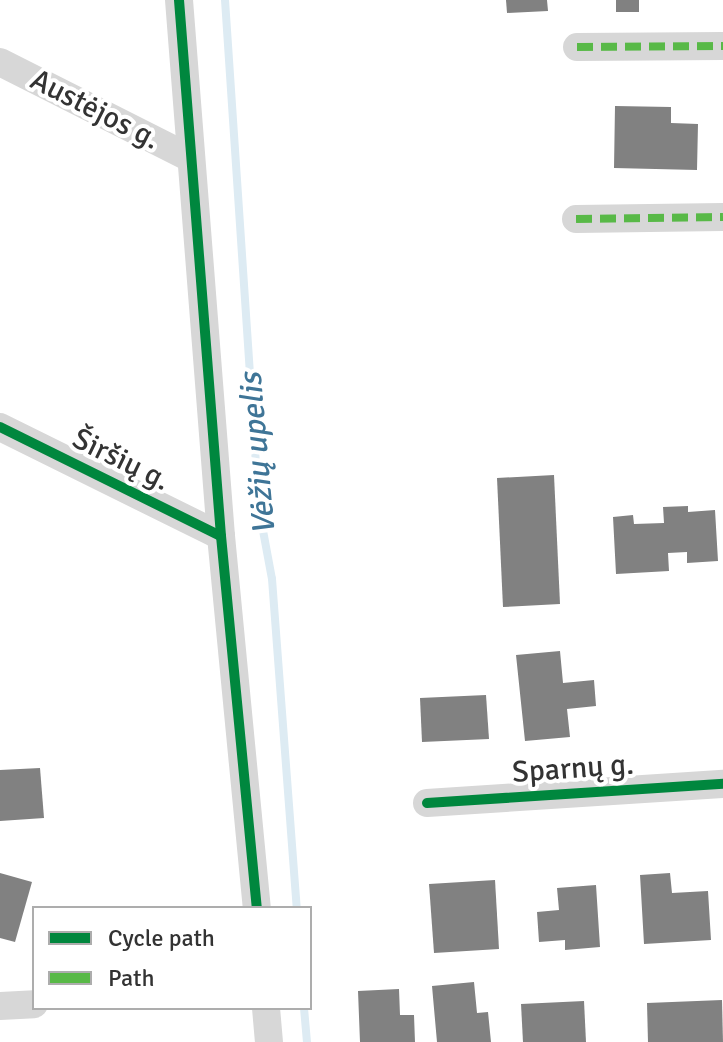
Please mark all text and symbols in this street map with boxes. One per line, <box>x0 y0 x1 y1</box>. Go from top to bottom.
street label: Austėjos g. <box>24 62 166 158</box>
water label: Vėžių upelis <box>232 371 284 537</box>
street label: Širšių g. <box>66 421 176 499</box>
street label: Sparnų g. <box>511 747 635 791</box>
legend <box>32 906 312 1010</box>
text: Cycle path <box>108 923 215 953</box>
text: Path <box>108 963 154 993</box>

